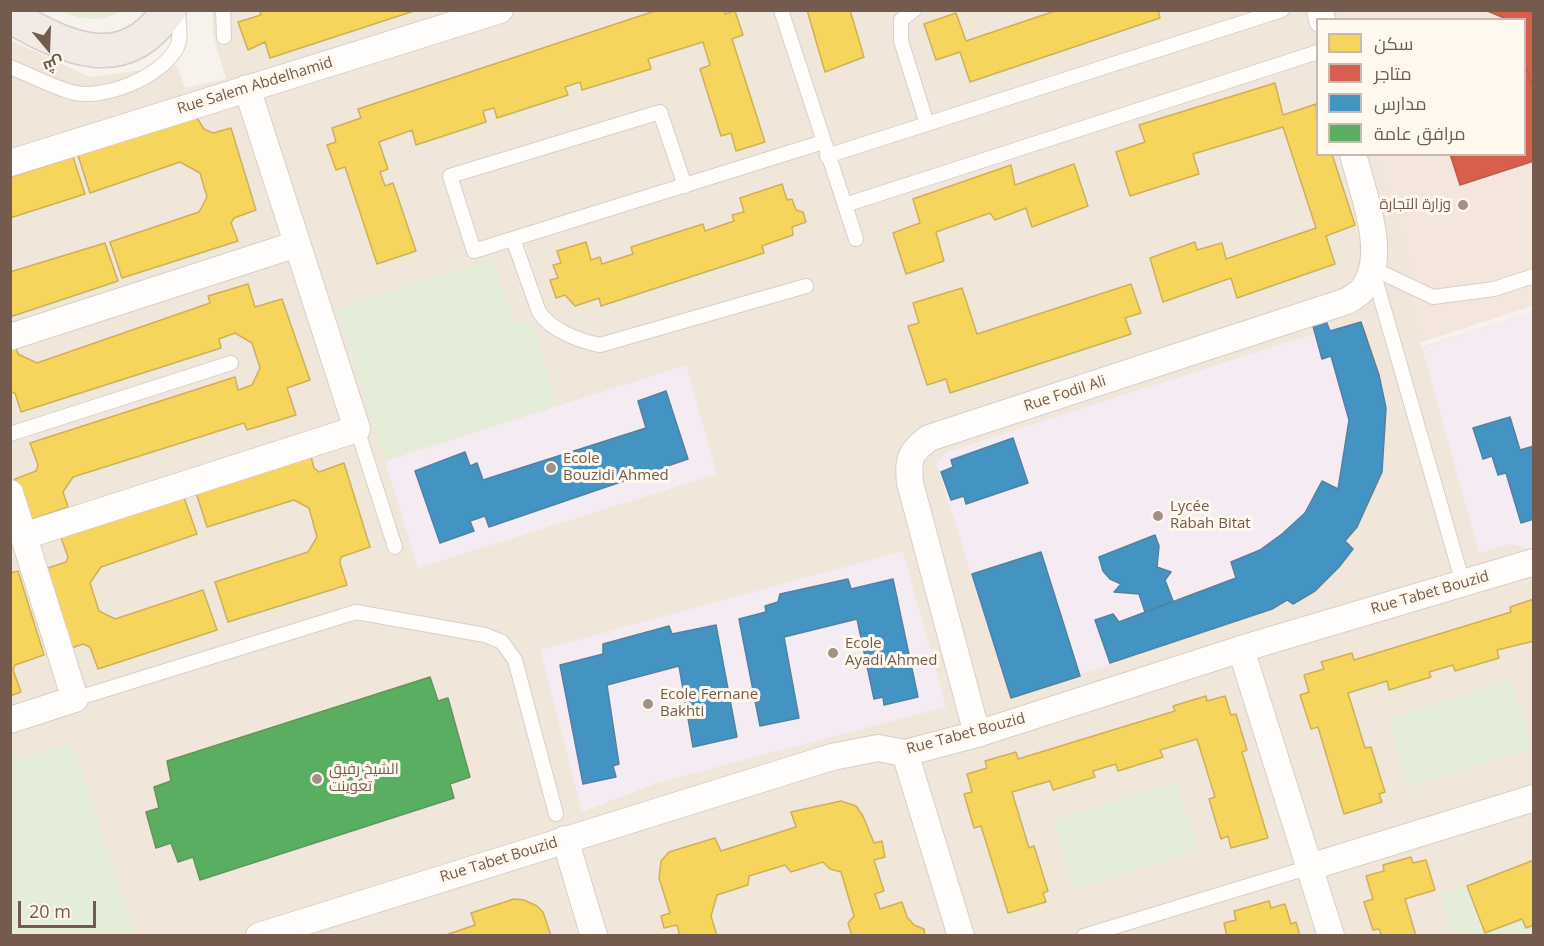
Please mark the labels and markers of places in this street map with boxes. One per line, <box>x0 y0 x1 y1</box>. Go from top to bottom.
place label: وزارة التجارة <box>1379 196 1451 214</box>
marker: وزارة التجارة <box>1456 198 1470 212</box>
place label: Ecole Bouzidi Ahmed <box>563 450 669 485</box>
marker: Ecole Bouzidi Ahmed <box>544 461 558 475</box>
place label: Lycée Rabah Bitat <box>1170 498 1251 533</box>
marker: Lycée Rabah Bitat <box>1151 509 1165 523</box>
place label: Ecole Ayadi Ahmed <box>845 635 937 670</box>
marker: Ecole Ayadi Ahmed <box>826 646 840 660</box>
place label: Ecole Fernane Bakhti <box>660 686 758 721</box>
marker: Ecole Fernane Bakhti <box>641 697 655 711</box>
place label: الشيخ رفيق تعوينت <box>329 761 399 796</box>
marker: الشيخ رفيق تعوينت <box>310 772 324 786</box>

